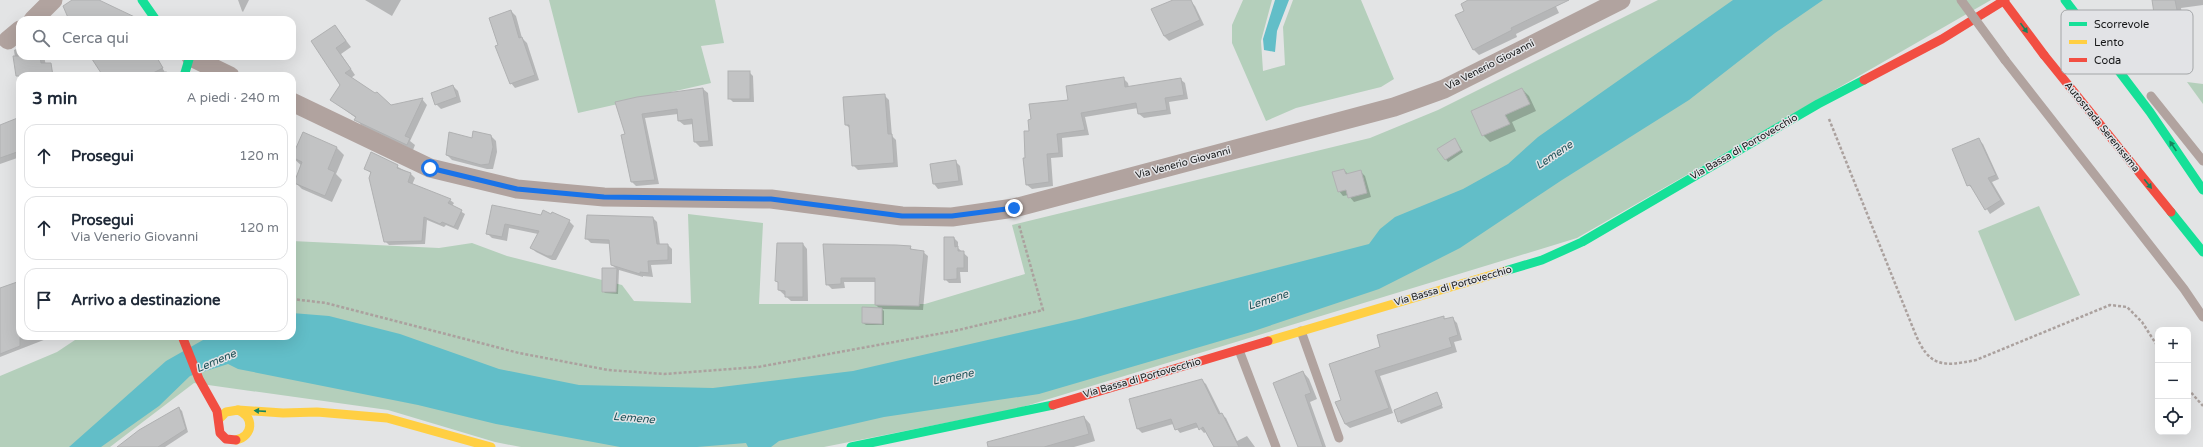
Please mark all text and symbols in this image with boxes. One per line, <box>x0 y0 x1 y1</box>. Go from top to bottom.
legend <box>2061 10 2193 74</box>
search box <box>16 16 296 60</box>
text: Scorrevole <box>2094 18 2149 31</box>
one-way arrow <box>2020 22 2028 33</box>
icon: search <box>30 27 52 49</box>
text: Cerca qui <box>62 29 129 47</box>
text: Lento <box>2094 36 2124 49</box>
street label: Via Venerio Giovanni <box>1444 37 1536 93</box>
text: Coda <box>2094 54 2121 67</box>
street label: Autostrada Serenissima <box>2062 80 2142 174</box>
text: 3 min <box>32 88 77 109</box>
text: A piedi · 240 m <box>187 90 280 106</box>
street label: Via Bassa di Portovecchio <box>1688 111 1800 183</box>
water label: Lemene <box>1533 137 1576 172</box>
one-way arrow <box>2170 140 2177 152</box>
icon: ahead <box>33 145 55 167</box>
street label: Via Venerio Giovanni <box>1134 145 1232 181</box>
text: Prosegui <box>71 147 134 165</box>
text: 120 m <box>239 148 279 164</box>
route start <box>421 159 439 177</box>
one-way arrow <box>2144 178 2152 189</box>
route end <box>1005 199 1023 217</box>
text: Prosegui <box>71 211 134 229</box>
icon: ahead <box>33 217 55 239</box>
text: 120 m <box>239 220 279 236</box>
text: Via Venerio Giovanni <box>71 229 198 245</box>
street label: Via Bassa di Portovecchio <box>1393 263 1513 309</box>
water label: Lemene <box>1246 287 1291 313</box>
icon: arrive <box>33 289 55 311</box>
text: Arrivo a destinazione <box>71 291 221 309</box>
map controls <box>2155 327 2191 435</box>
button: + <box>2155 327 2191 363</box>
water label: Lemene <box>194 347 238 375</box>
street label: Via Bassa di Portovecchio <box>1082 355 1202 401</box>
button: − <box>2155 363 2191 399</box>
water label: Lemene <box>931 366 976 388</box>
button: locate <box>2155 399 2191 435</box>
one-way arrow <box>254 408 266 415</box>
water label: Lemene <box>613 410 656 426</box>

